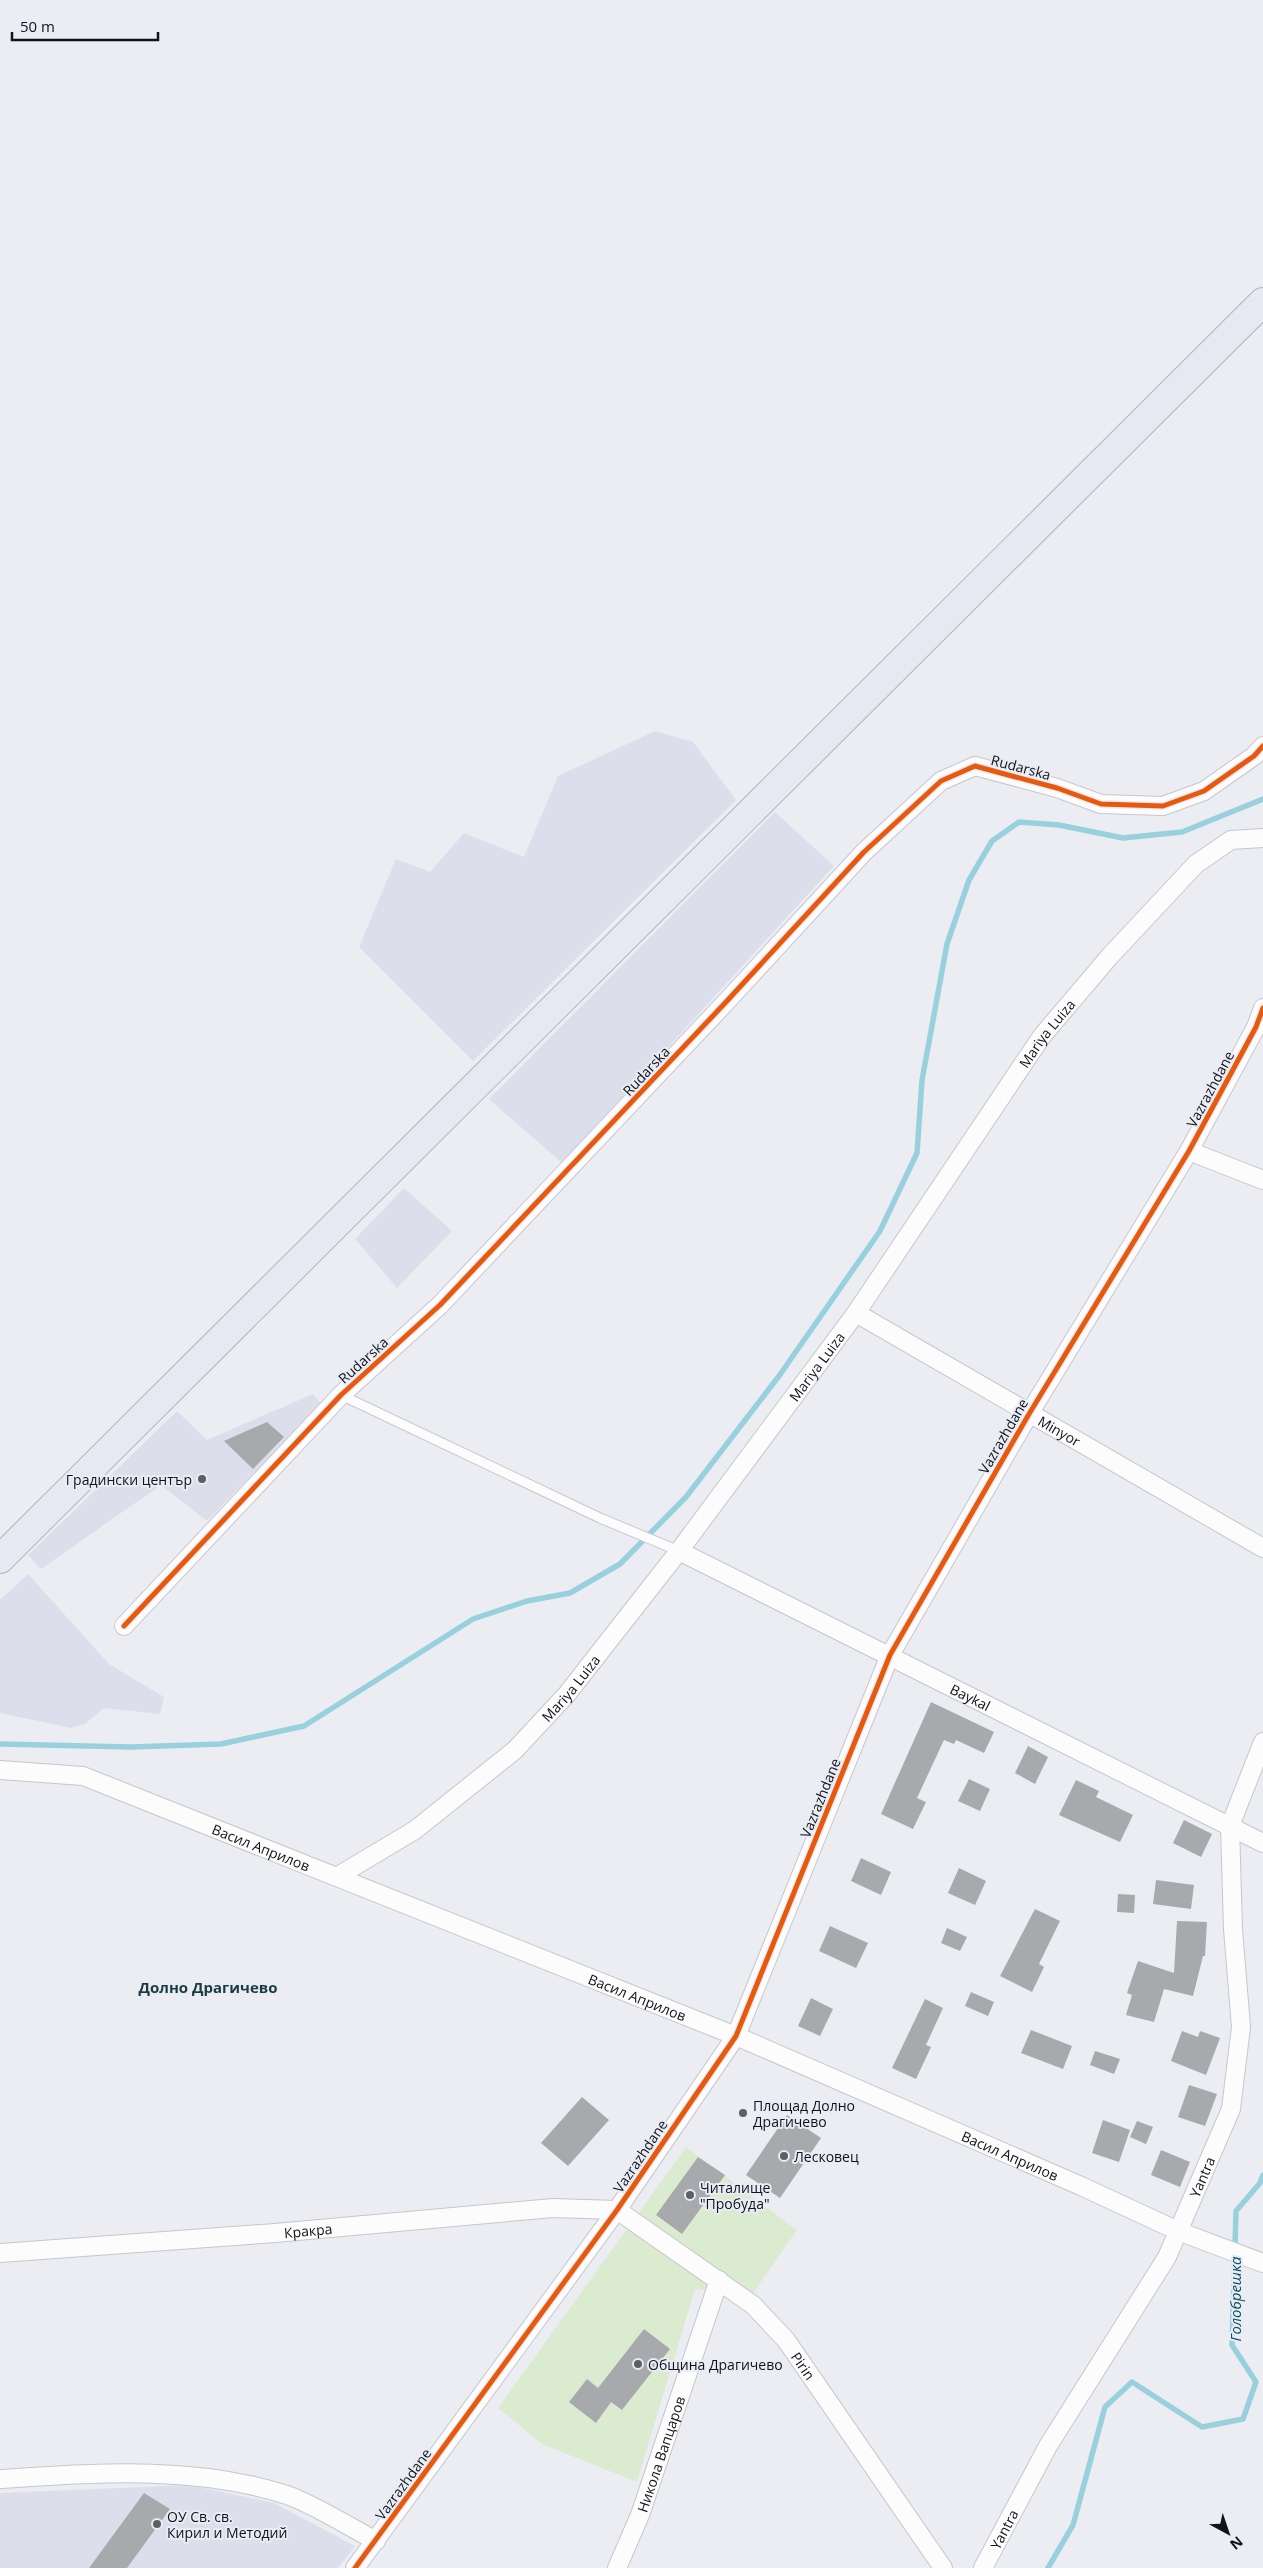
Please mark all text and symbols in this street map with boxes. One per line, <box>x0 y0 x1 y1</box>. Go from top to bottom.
scale bar <box>12 10 159 42</box>
text: 50 m <box>20 16 55 36</box>
street label: Rudarska <box>989 750 1053 784</box>
street label: Mariya Luiza <box>1014 995 1079 1071</box>
street label: Rudarska <box>618 1042 674 1100</box>
street label: Vazrazhdane <box>1182 1047 1238 1131</box>
street label: Mariya Luiza <box>784 1328 848 1405</box>
street label: Rudarska <box>334 1332 392 1388</box>
street label: Vazrazhdane <box>974 1395 1032 1477</box>
street label: Minyor <box>1035 1411 1084 1450</box>
place label: Градински център <box>66 1470 192 1489</box>
marker: Градински център <box>196 1473 208 1485</box>
street label: Mariya Luiza <box>537 1651 604 1725</box>
street label: Baykal <box>947 1679 994 1715</box>
street label: Vazrazhdane <box>795 1755 845 1841</box>
street label: Васил Априлов <box>210 1819 313 1875</box>
street label: Васил Априлов <box>586 1969 689 2025</box>
district label: Долно Драгичево <box>139 1977 277 1997</box>
place label: Площад Долно Драгичево <box>753 2096 855 2131</box>
marker: Площад Долно Драгичево <box>737 2107 749 2119</box>
street label: Vazrazhdane <box>609 2116 671 2196</box>
street label: Васил Априлов <box>959 2126 1061 2185</box>
place label: Лесковец <box>794 2147 859 2166</box>
marker: Лесковец <box>778 2150 790 2162</box>
street label: Yantra <box>1185 2153 1219 2200</box>
place label: Читалище "Пробуда" <box>700 2178 770 2213</box>
marker: Читалище "Пробуда" <box>684 2189 696 2201</box>
street label: Кракра <box>283 2218 333 2242</box>
water label: Голобрешка <box>1225 2256 1245 2342</box>
street label: Pirin <box>787 2348 820 2383</box>
place label: Община Драгичево <box>648 2355 783 2374</box>
marker: Община Драгичево <box>632 2358 644 2370</box>
street label: Никола Вапцаров <box>632 2394 689 2515</box>
street label: Vazrazhdane <box>371 2444 435 2524</box>
street label: Yantra <box>985 2506 1022 2552</box>
place label: ОУ Св. св. Кирил и Методий <box>167 2507 287 2542</box>
north arrow <box>1203 2508 1253 2558</box>
marker: ОУ Св. св. Кирил и Методий <box>151 2518 163 2530</box>
text: N <box>1226 2532 1247 2554</box>

